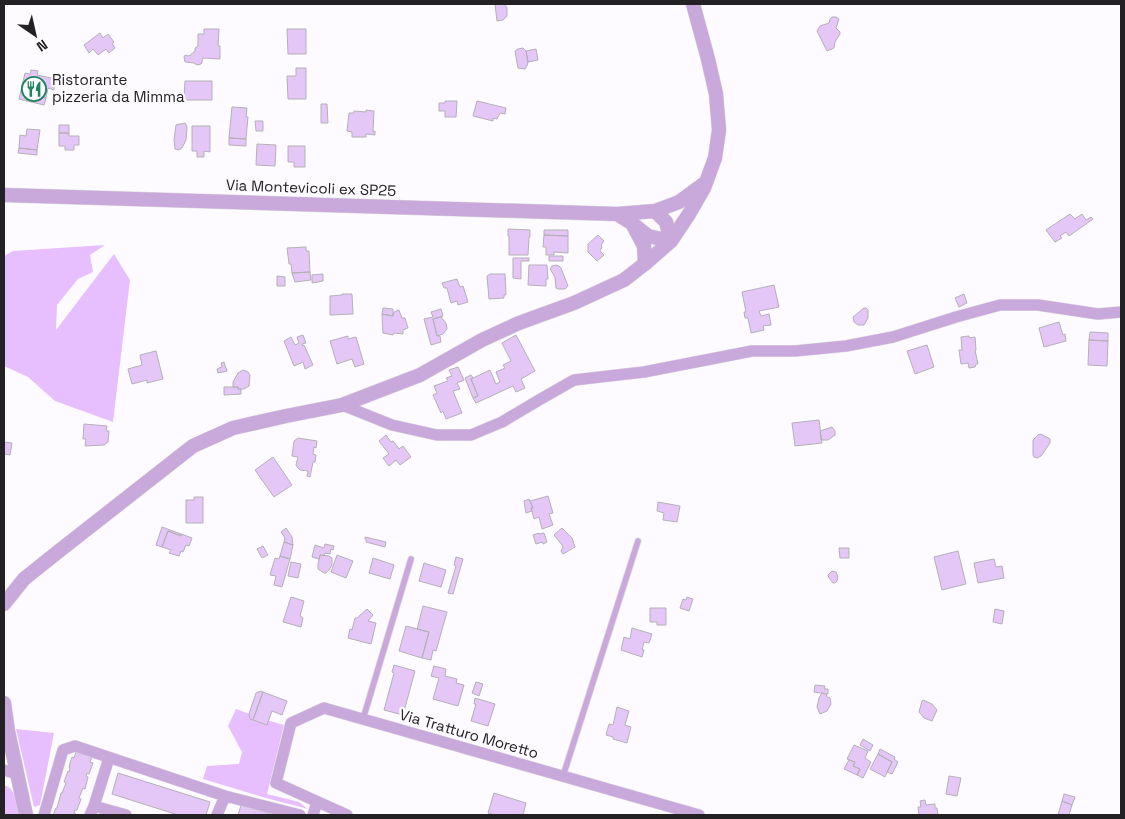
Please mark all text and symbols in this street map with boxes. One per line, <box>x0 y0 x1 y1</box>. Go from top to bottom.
north arrow <box>10 10 60 60</box>
text: N <box>33 36 51 56</box>
place label: Ristorante pizzeria da Mimma <box>52 70 185 106</box>
restaurant icon: Ristorante pizzeria da Mimma <box>21 76 47 102</box>
street label: Via Montevicoli ex SP25 <box>226 175 397 200</box>
street label: Via Tratturo Moretto <box>397 705 541 762</box>

